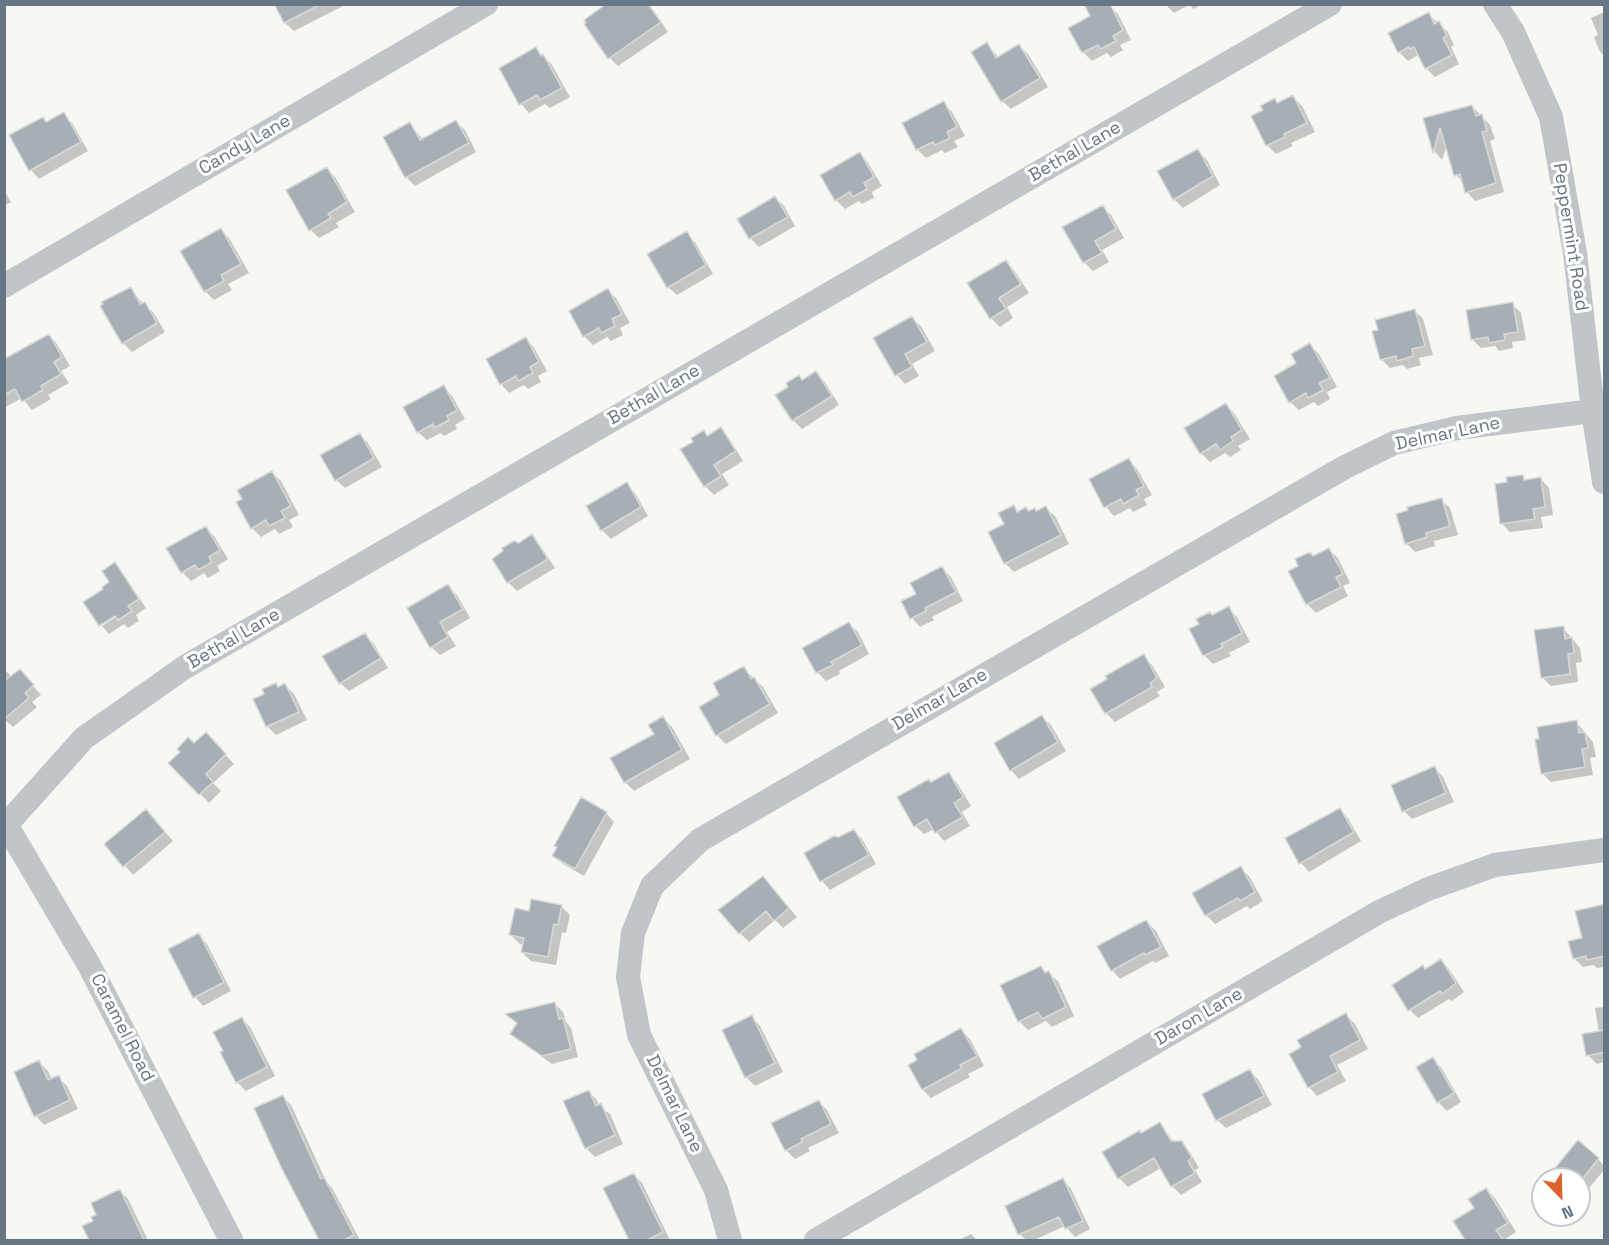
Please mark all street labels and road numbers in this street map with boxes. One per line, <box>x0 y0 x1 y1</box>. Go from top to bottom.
street label: Candy Lane <box>195 110 295 180</box>
street label: Bethal Lane <box>1025 117 1125 187</box>
street label: Peppermint Road <box>1548 161 1592 313</box>
street label: Bethal Lane <box>604 360 704 430</box>
street label: Delmar Lane <box>1394 412 1502 456</box>
street label: Bethal Lane <box>184 604 284 674</box>
street label: Delmar Lane <box>889 664 991 736</box>
street label: Caramel Road <box>86 970 158 1086</box>
street label: Daron Lane <box>1151 983 1247 1051</box>
street label: Delmar Lane <box>641 1052 707 1156</box>

